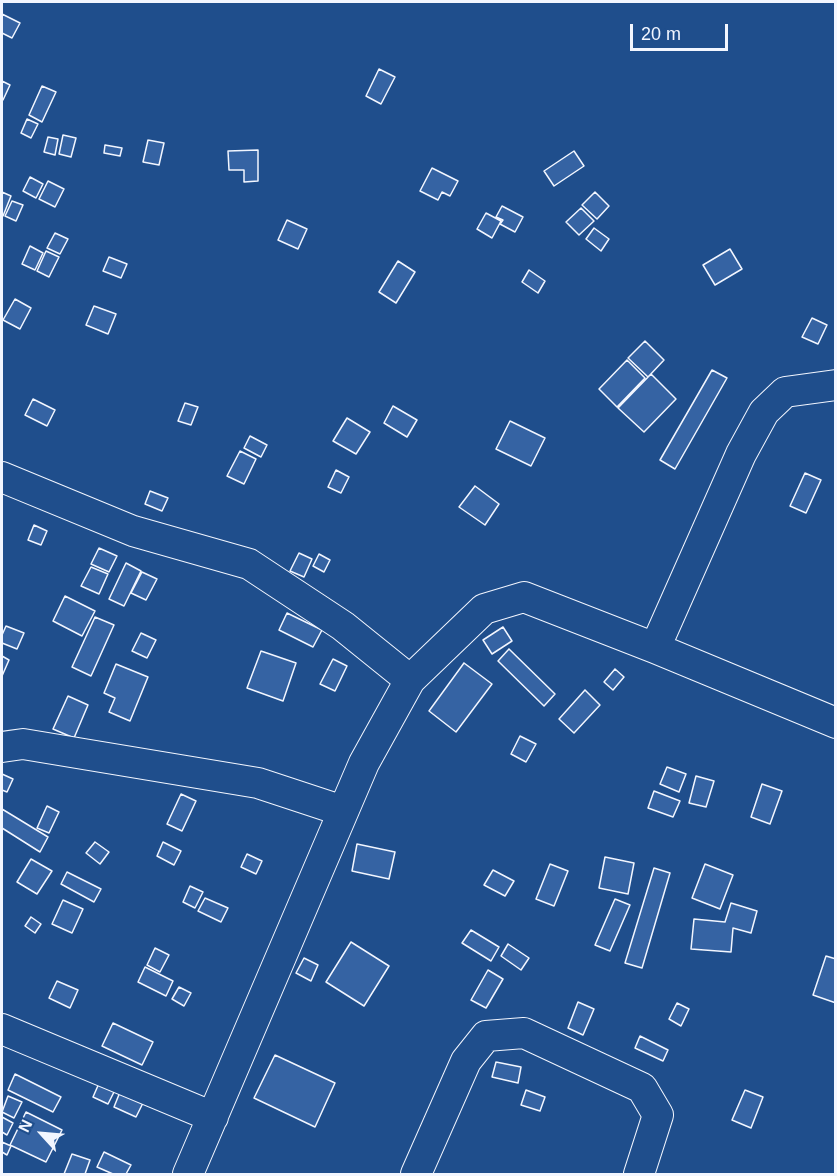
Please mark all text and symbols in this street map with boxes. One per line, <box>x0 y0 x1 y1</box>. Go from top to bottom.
scale bar <box>633 12 730 50</box>
text: 20 m <box>641 24 681 44</box>
north arrow <box>12 1104 72 1164</box>
text: N <box>15 1117 36 1135</box>

